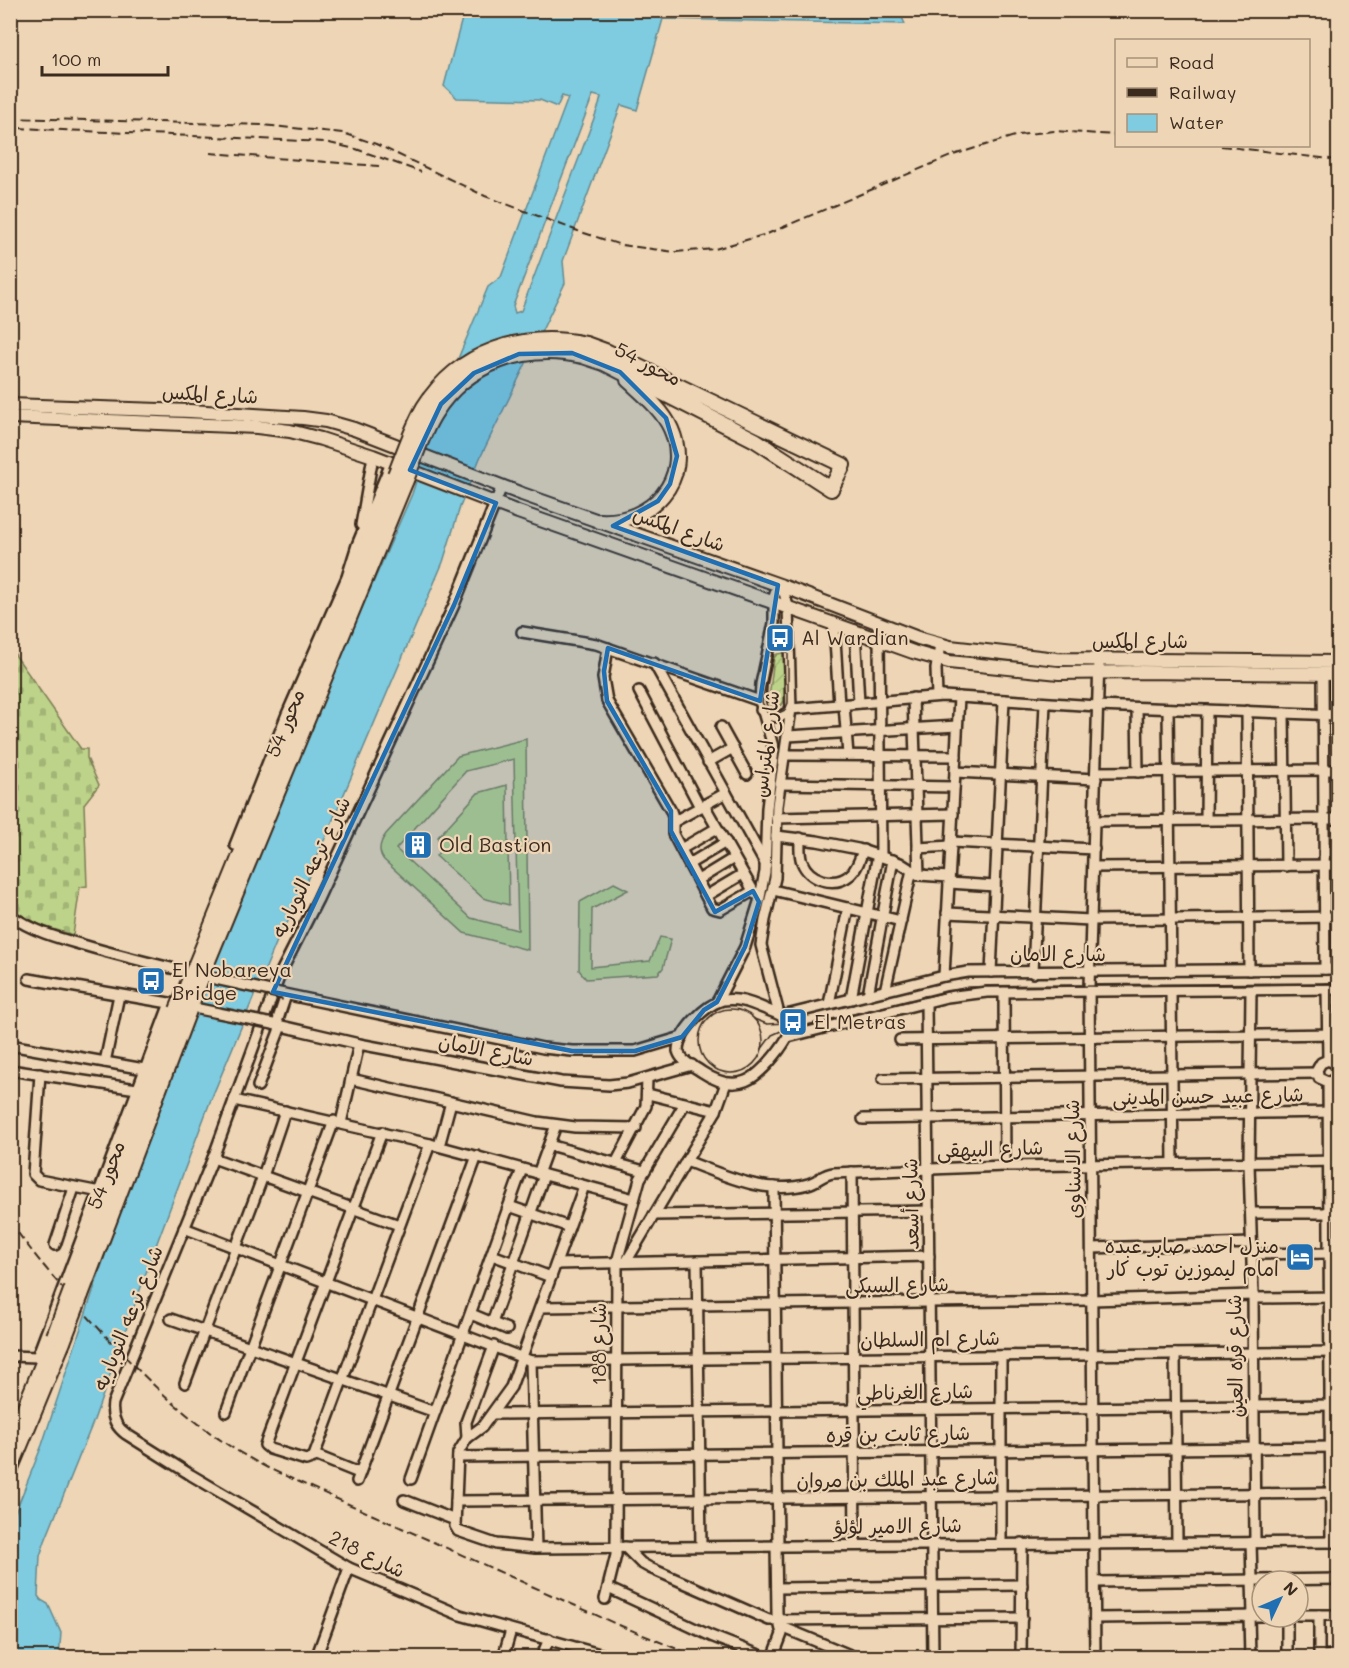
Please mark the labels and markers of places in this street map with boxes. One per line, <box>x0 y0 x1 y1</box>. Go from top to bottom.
bus stop icon: Al Wardian <box>764 622 796 654</box>
place label: Al Wardian <box>801 624 909 650</box>
building icon: Old Bastion <box>402 829 434 861</box>
place label: Old Bastion <box>439 831 551 857</box>
place label: El Nobareya Bridge <box>172 956 292 1005</box>
bus stop icon: El Nobareya Bridge <box>135 965 167 997</box>
bus stop icon: El Metras <box>777 1006 809 1038</box>
place label: El Metras <box>814 1008 906 1034</box>
place label: منزل احمد صابر عبده امام ليموزين توب كار <box>1105 1232 1279 1284</box>
hotel icon: منزل احمد صابر عبده امام ليموزين توب كار <box>1284 1241 1316 1273</box>

